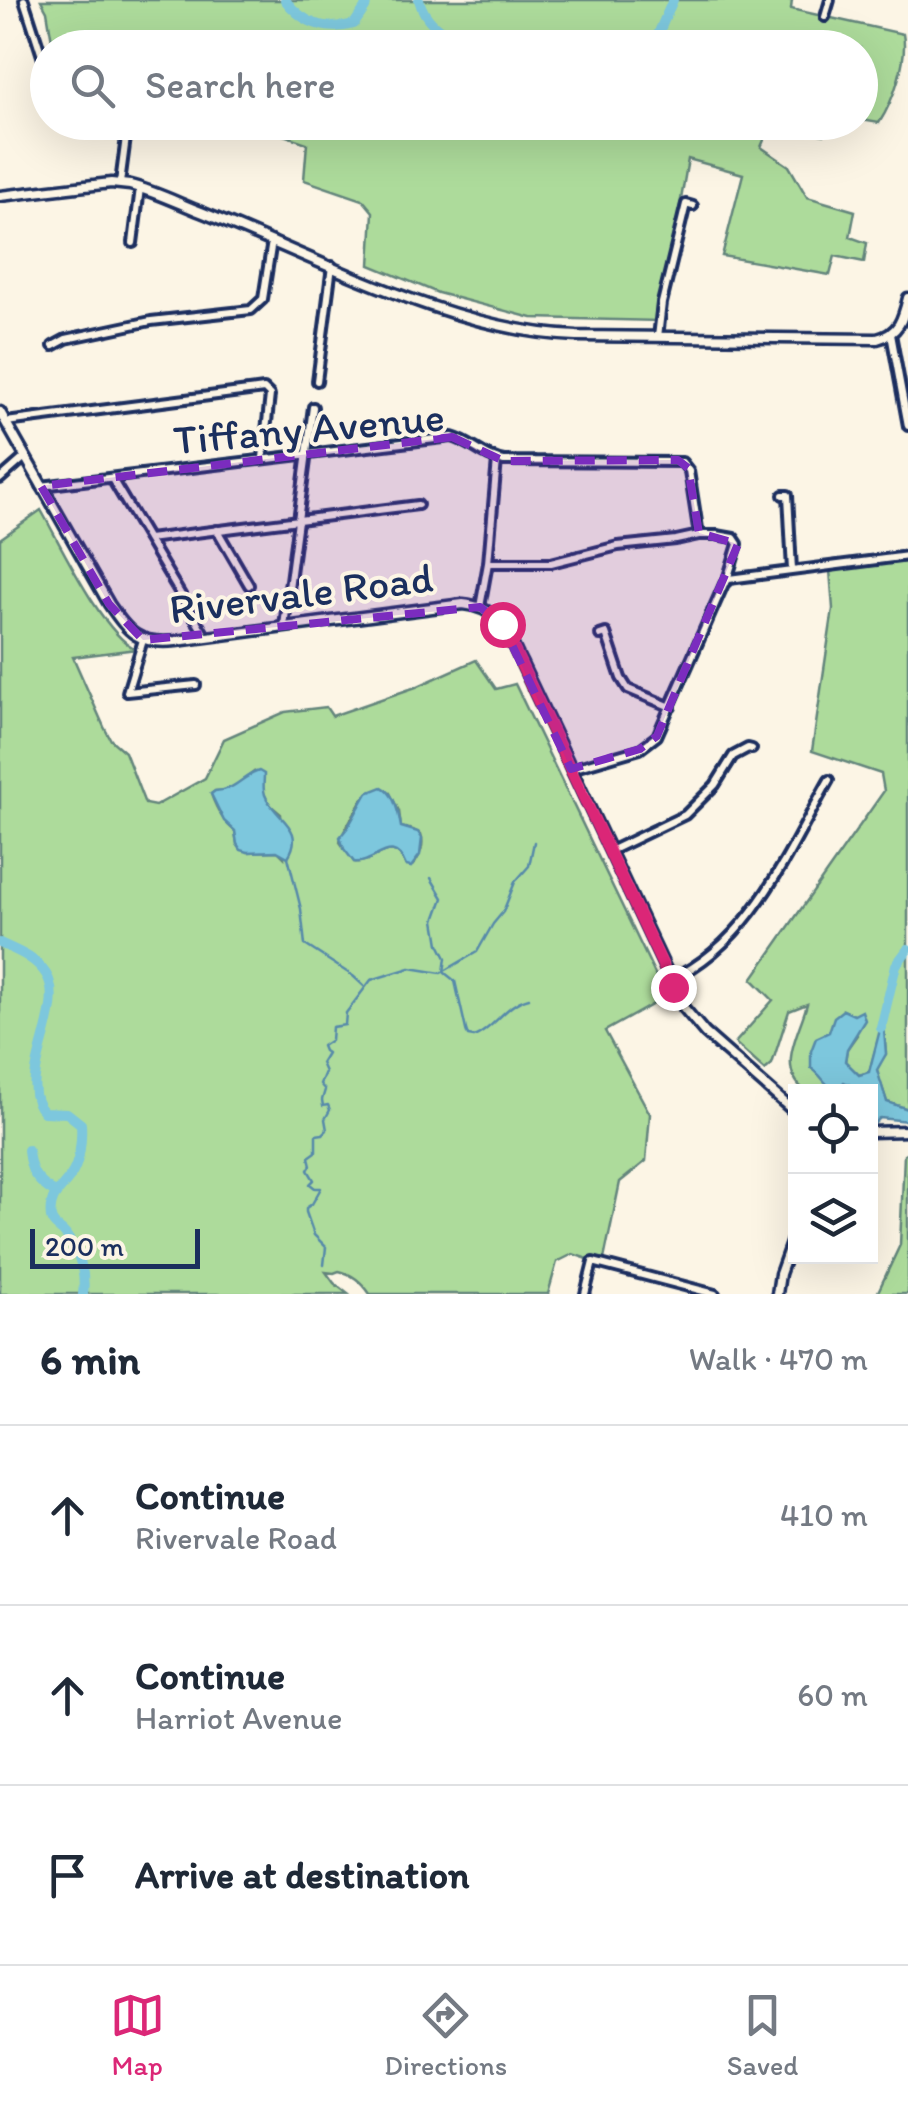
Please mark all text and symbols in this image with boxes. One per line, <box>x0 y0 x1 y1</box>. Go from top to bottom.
search box <box>30 30 878 140</box>
icon: search <box>65 58 120 113</box>
text: Search here <box>145 62 336 108</box>
street label: Tiffany Avenue <box>171 391 447 465</box>
street label: Rivervale Road <box>166 552 436 634</box>
route start <box>480 602 526 648</box>
route end <box>651 965 697 1011</box>
map controls <box>788 1084 878 1264</box>
button: locate <box>788 1084 878 1174</box>
button: layers <box>788 1174 878 1264</box>
scale bar <box>30 1224 200 1268</box>
text: 200 m <box>45 1229 124 1263</box>
text: 6 min <box>40 1334 140 1385</box>
text: Walk · 470 m <box>689 1340 868 1378</box>
text: Continue <box>135 1473 285 1519</box>
icon: ahead <box>40 1488 95 1543</box>
text: 410 m <box>780 1496 868 1534</box>
text: Rivervale Road <box>135 1519 337 1557</box>
text: Continue <box>135 1653 285 1699</box>
icon: ahead <box>40 1668 95 1723</box>
text: 60 m <box>797 1676 868 1714</box>
text: Harriot Avenue <box>135 1699 342 1737</box>
icon: arrive <box>40 1848 95 1903</box>
text: Arrive at destination <box>135 1852 470 1898</box>
tab: Map <box>110 1988 165 2082</box>
tab: Directions <box>384 1988 507 2082</box>
tab: Saved <box>727 1988 798 2082</box>

